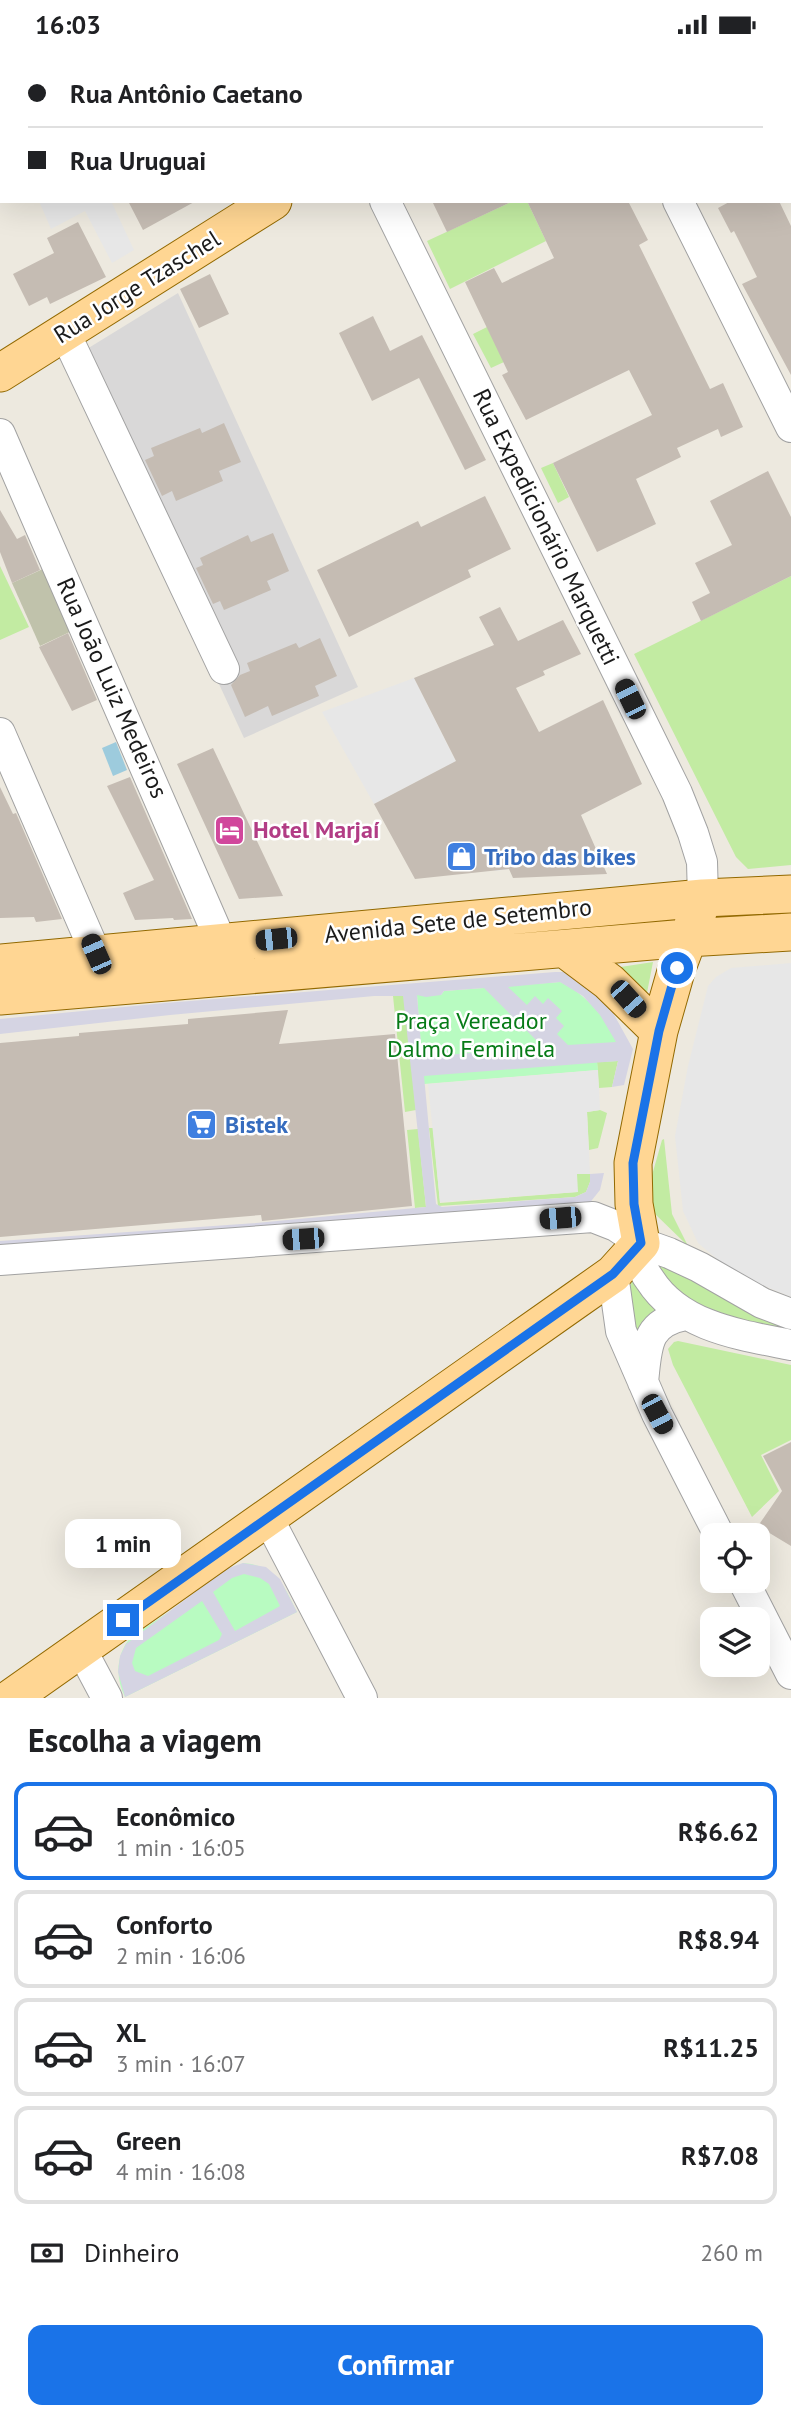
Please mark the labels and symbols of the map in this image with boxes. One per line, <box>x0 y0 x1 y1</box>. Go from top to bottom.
street label: Rua Jorge Tzaschel <box>48 223 226 350</box>
street label: Rua Expedicionário Marquetti <box>466 383 627 670</box>
street label: Rua João Luiz Medeiros <box>50 573 175 803</box>
car <box>612 676 649 722</box>
hotel icon: Hotel Marjaí <box>213 813 247 847</box>
place label: Hotel Marjaí <box>253 814 380 845</box>
shop icon: Tribo das bikes <box>444 840 478 874</box>
place label: Tribo das bikes <box>484 841 636 872</box>
street label: Avenida Sete de Setembro <box>323 891 593 950</box>
car <box>255 926 298 952</box>
car <box>78 931 115 977</box>
route start <box>661 952 693 984</box>
car <box>607 976 650 1022</box>
park label: Praça Vereador Dalmo Feminela <box>387 1005 555 1064</box>
supermarket icon: Bistek <box>185 1108 219 1142</box>
place label: Bistek <box>225 1109 288 1140</box>
car <box>539 1206 582 1230</box>
car <box>282 1227 325 1251</box>
car <box>638 1391 677 1437</box>
callout: 1 min <box>65 1519 181 1567</box>
route end <box>107 1604 139 1636</box>

